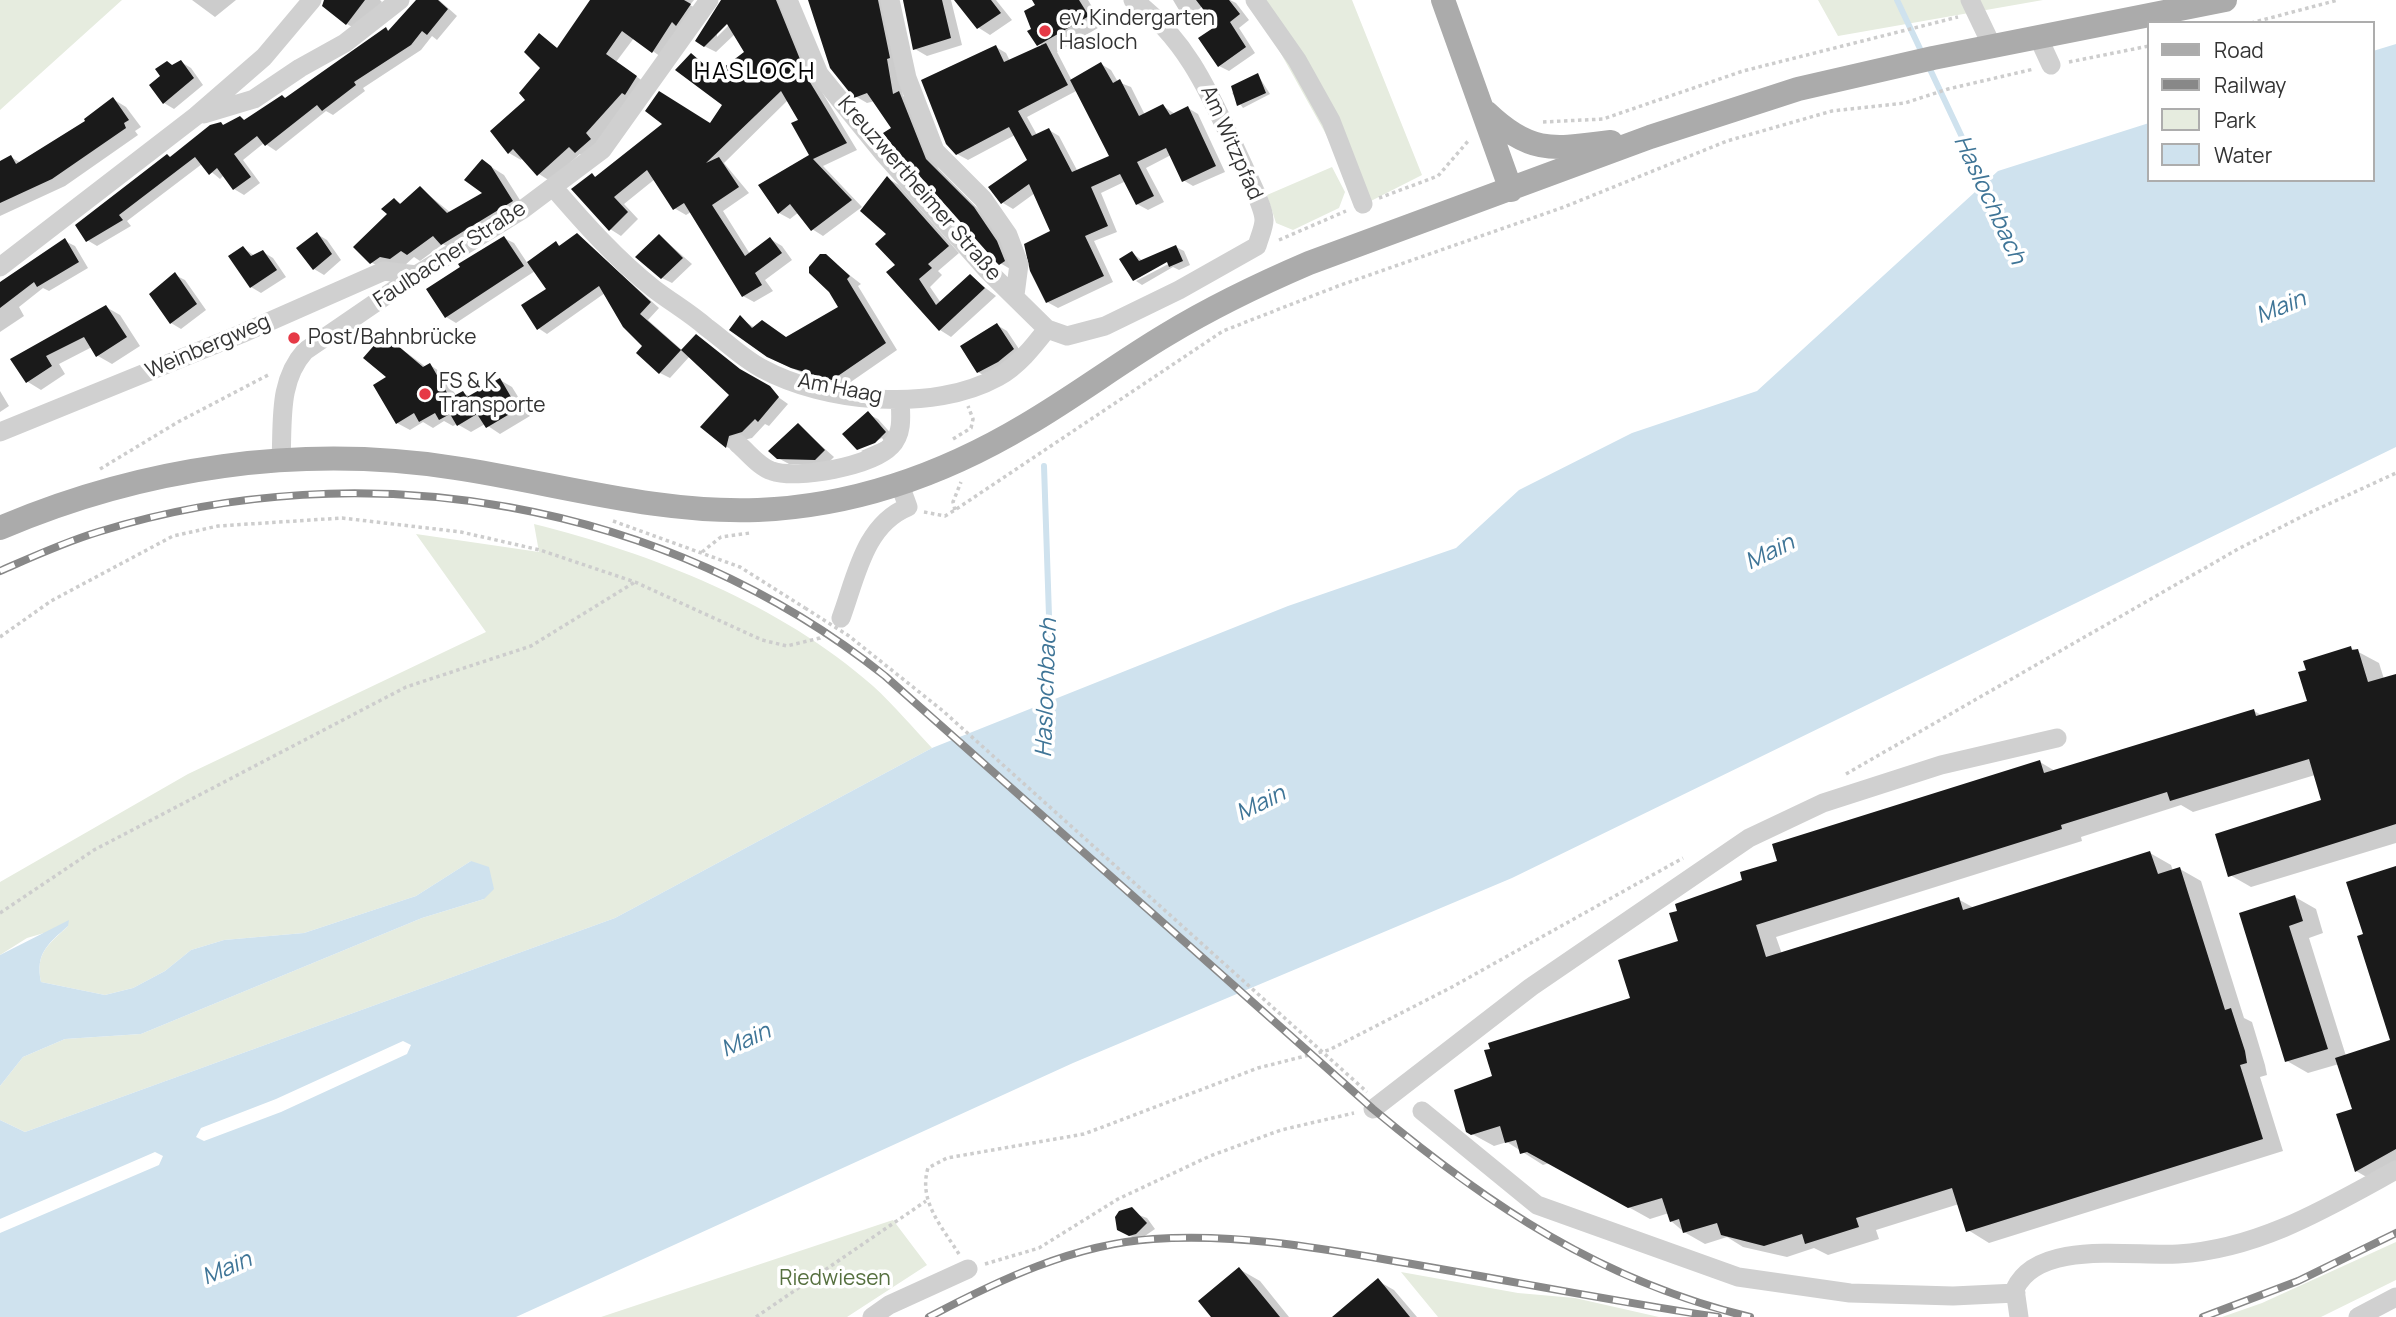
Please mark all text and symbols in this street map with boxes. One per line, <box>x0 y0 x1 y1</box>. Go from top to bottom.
place label: ev. Kindergarten Hasloch <box>1059 6 1215 56</box>
legend <box>2148 21 2375 182</box>
marker: ev. Kindergarten Hasloch <box>1037 23 1053 39</box>
text: Road <box>2214 36 2264 64</box>
district label: HASLOCH <box>695 58 815 86</box>
text: Railway <box>2214 71 2286 99</box>
street label: Am Witzpfad <box>1195 82 1267 204</box>
street label: Kreuzwertheimer Straße <box>832 92 1006 286</box>
text: Park <box>2214 106 2256 134</box>
water label: Haslochbach <box>1947 131 2031 269</box>
text: Water <box>2214 141 2272 169</box>
street label: Faulbacher Straße <box>369 196 531 314</box>
water label: Main <box>2252 286 2310 330</box>
street label: Weinbergweg <box>142 309 274 385</box>
place label: Post/Bahnbrücke <box>308 325 477 351</box>
marker: Post/Bahnbrücke <box>286 330 302 346</box>
street label: Am Haag <box>796 368 884 410</box>
place label: FS & K Transporte <box>439 369 545 419</box>
marker: FS & K Transporte <box>417 386 433 402</box>
water label: Main <box>1741 529 1799 577</box>
water label: Haslochbach <box>1031 618 1063 758</box>
water label: Main <box>1232 780 1290 828</box>
water label: Main <box>717 1018 775 1064</box>
water label: Main <box>198 1246 256 1292</box>
park label: Riedwiesen <box>779 1266 891 1292</box>

